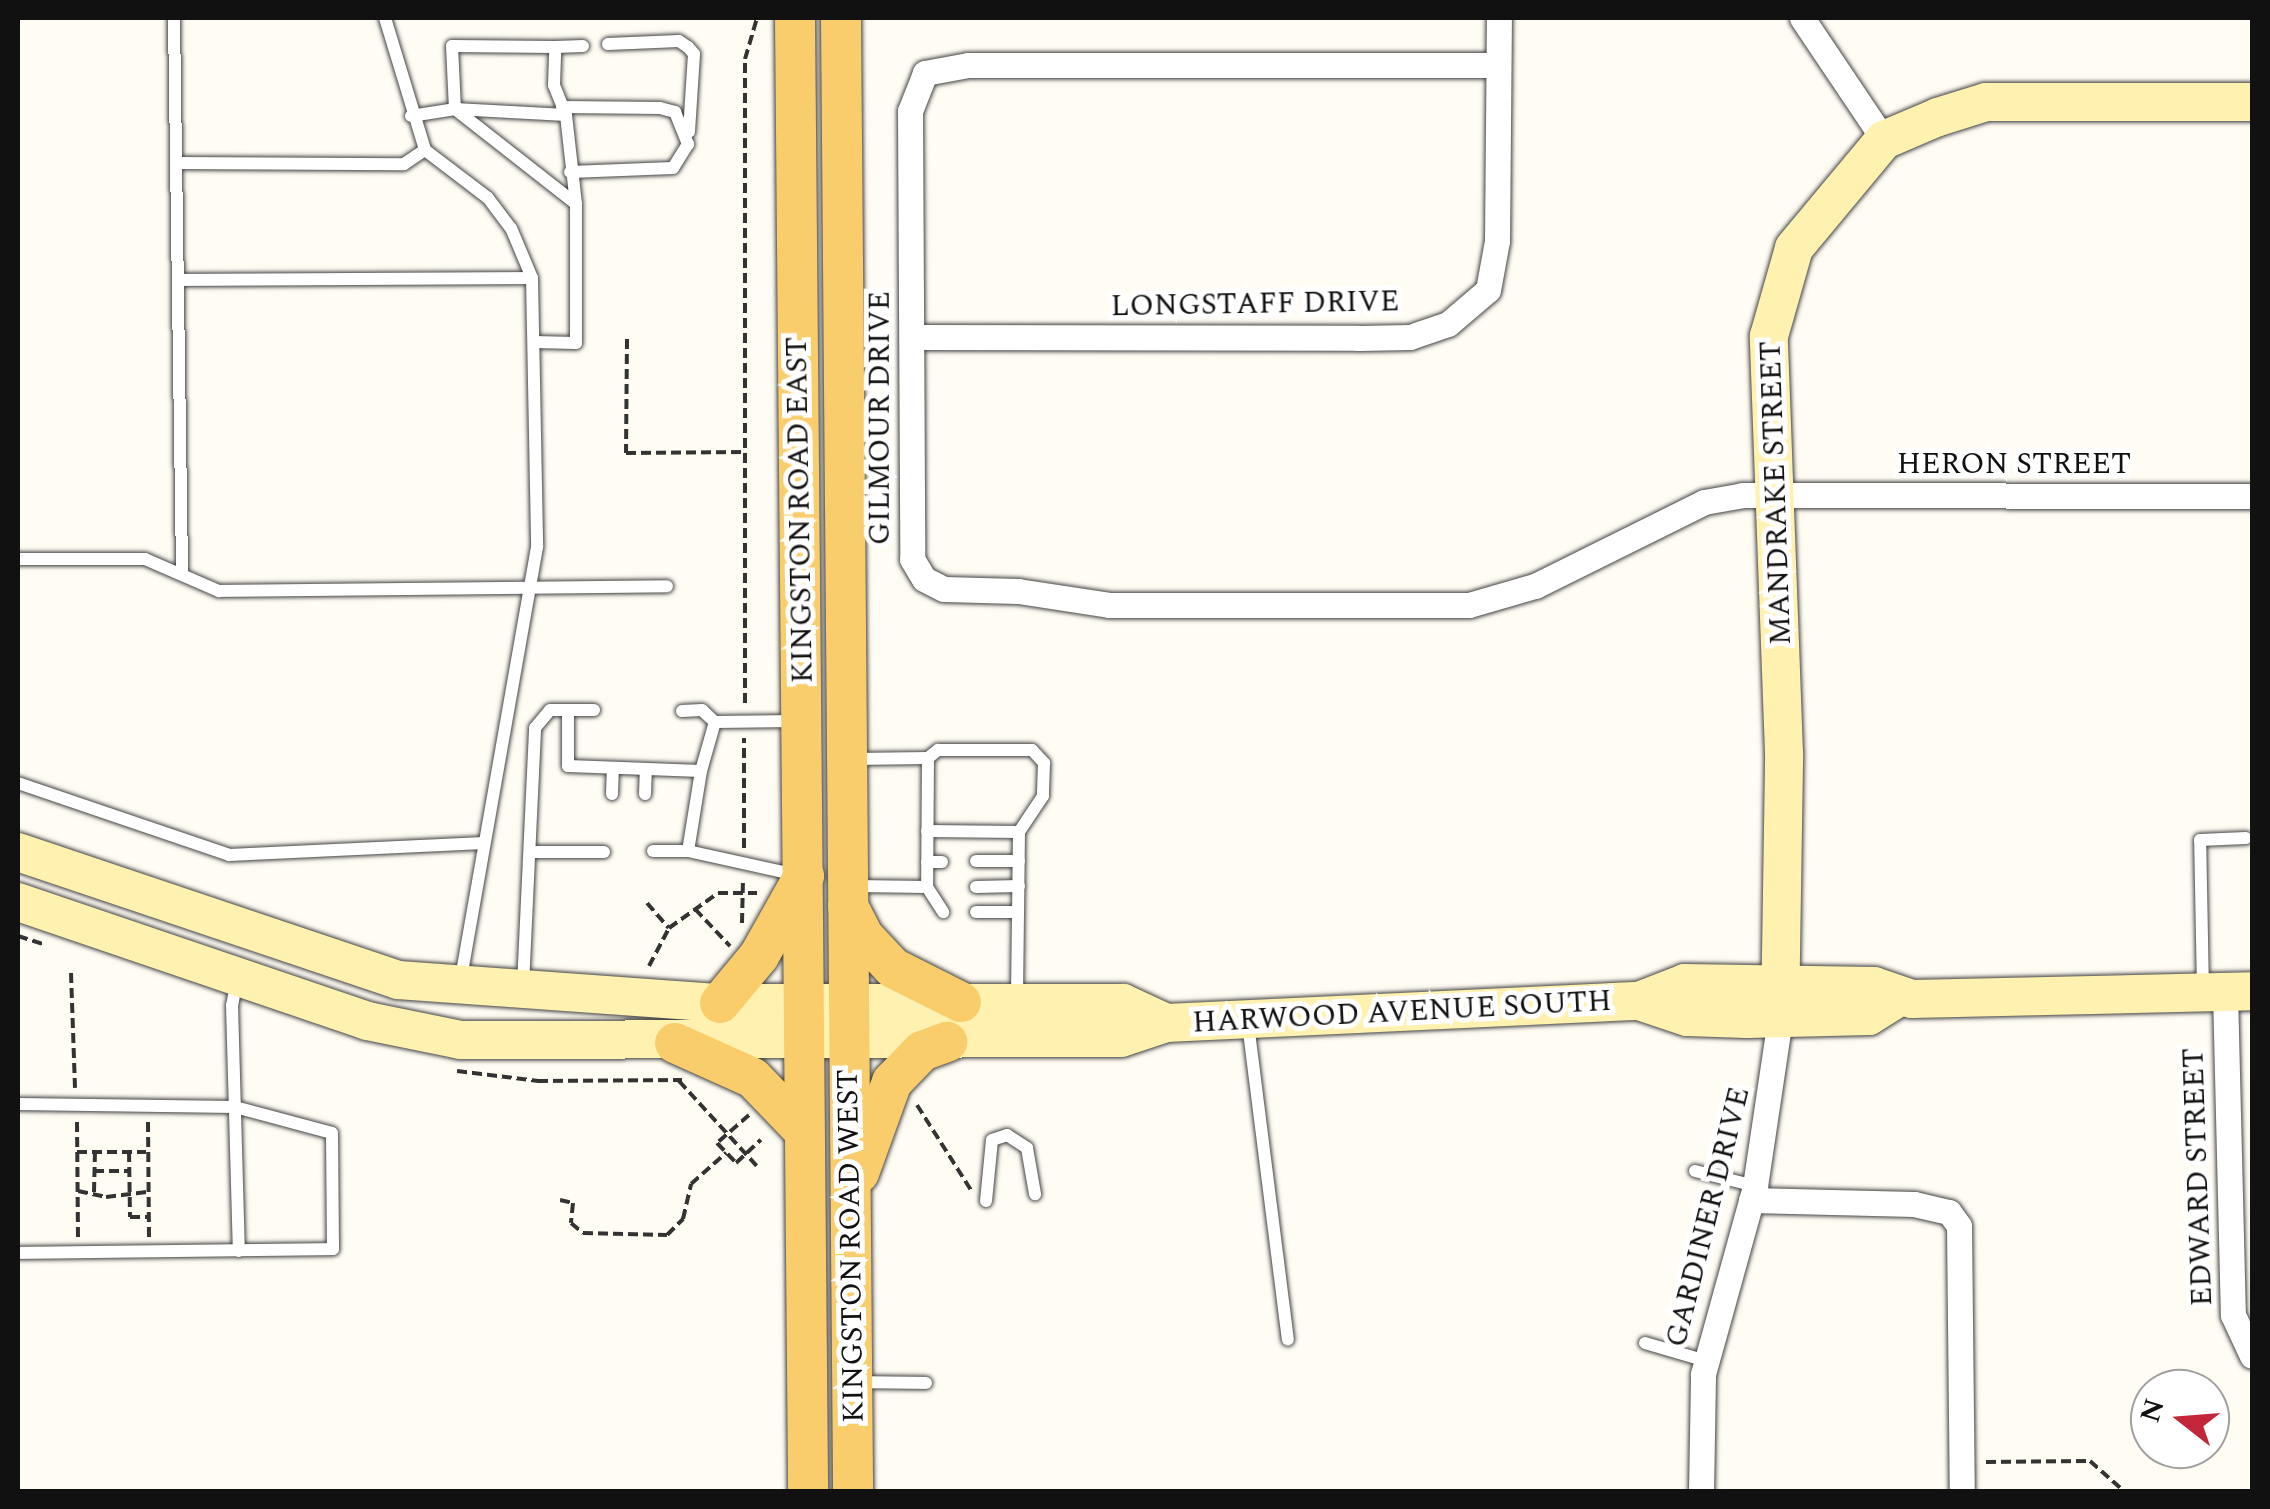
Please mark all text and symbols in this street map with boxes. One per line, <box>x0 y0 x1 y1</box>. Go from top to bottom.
street label: LONGSTAFF DRIVE <box>1110 283 1400 325</box>
street label: GILMOUR DRIVE <box>862 291 898 545</box>
street label: KINGSTON ROAD EAST <box>779 336 821 684</box>
street label: MANDRAKE STREET <box>1753 340 1799 646</box>
street label: HERON STREET <box>1897 446 2131 482</box>
street label: HARWOOD AVENUE SOUTH <box>1191 983 1613 1041</box>
street label: EDWARD STREET <box>2175 1047 2221 1307</box>
street label: KINGSTON ROAD WEST <box>830 1069 872 1423</box>
street label: GARDINER DRIVE <box>1658 1083 1758 1351</box>
north arrow <box>2130 1369 2230 1469</box>
text: N <box>2129 1393 2177 1428</box>

